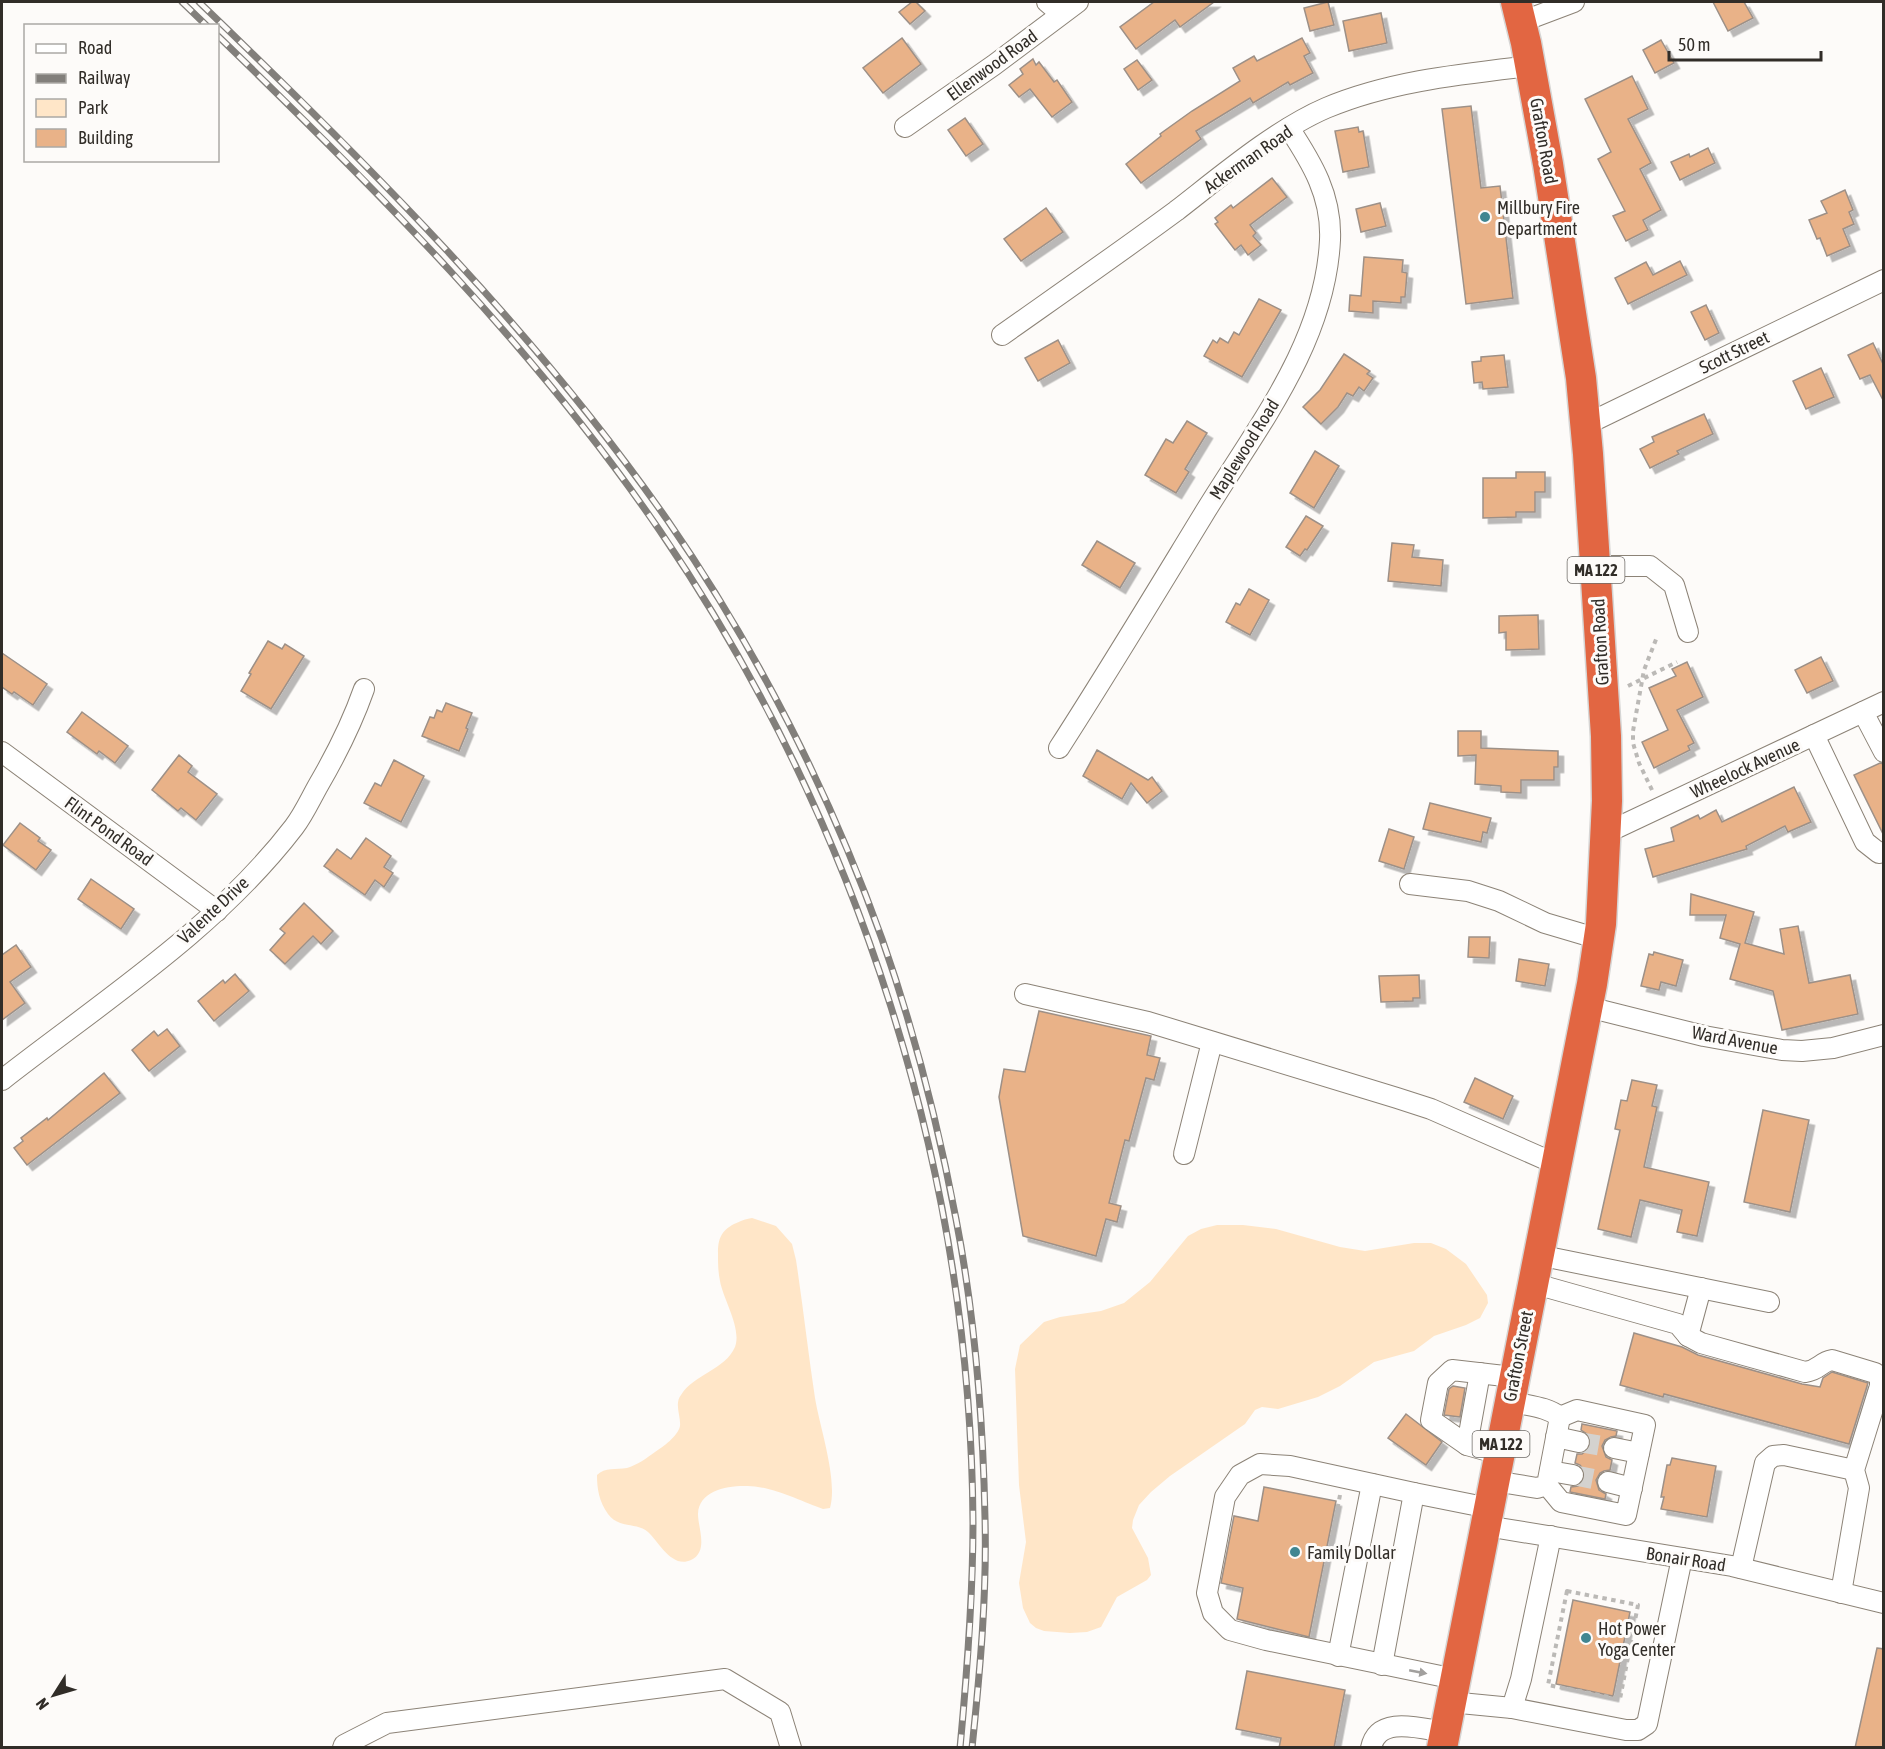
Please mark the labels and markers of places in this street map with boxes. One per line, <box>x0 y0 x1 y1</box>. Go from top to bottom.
place label: Millbury Fire Department <box>1497 197 1580 239</box>
marker: Millbury Fire Department <box>1478 210 1492 224</box>
place label: Family Dollar <box>1307 1542 1396 1563</box>
marker: Family Dollar <box>1288 1545 1302 1559</box>
place label: Hot Power Yoga Center <box>1598 1618 1676 1660</box>
marker: Hot Power Yoga Center <box>1579 1631 1593 1645</box>

